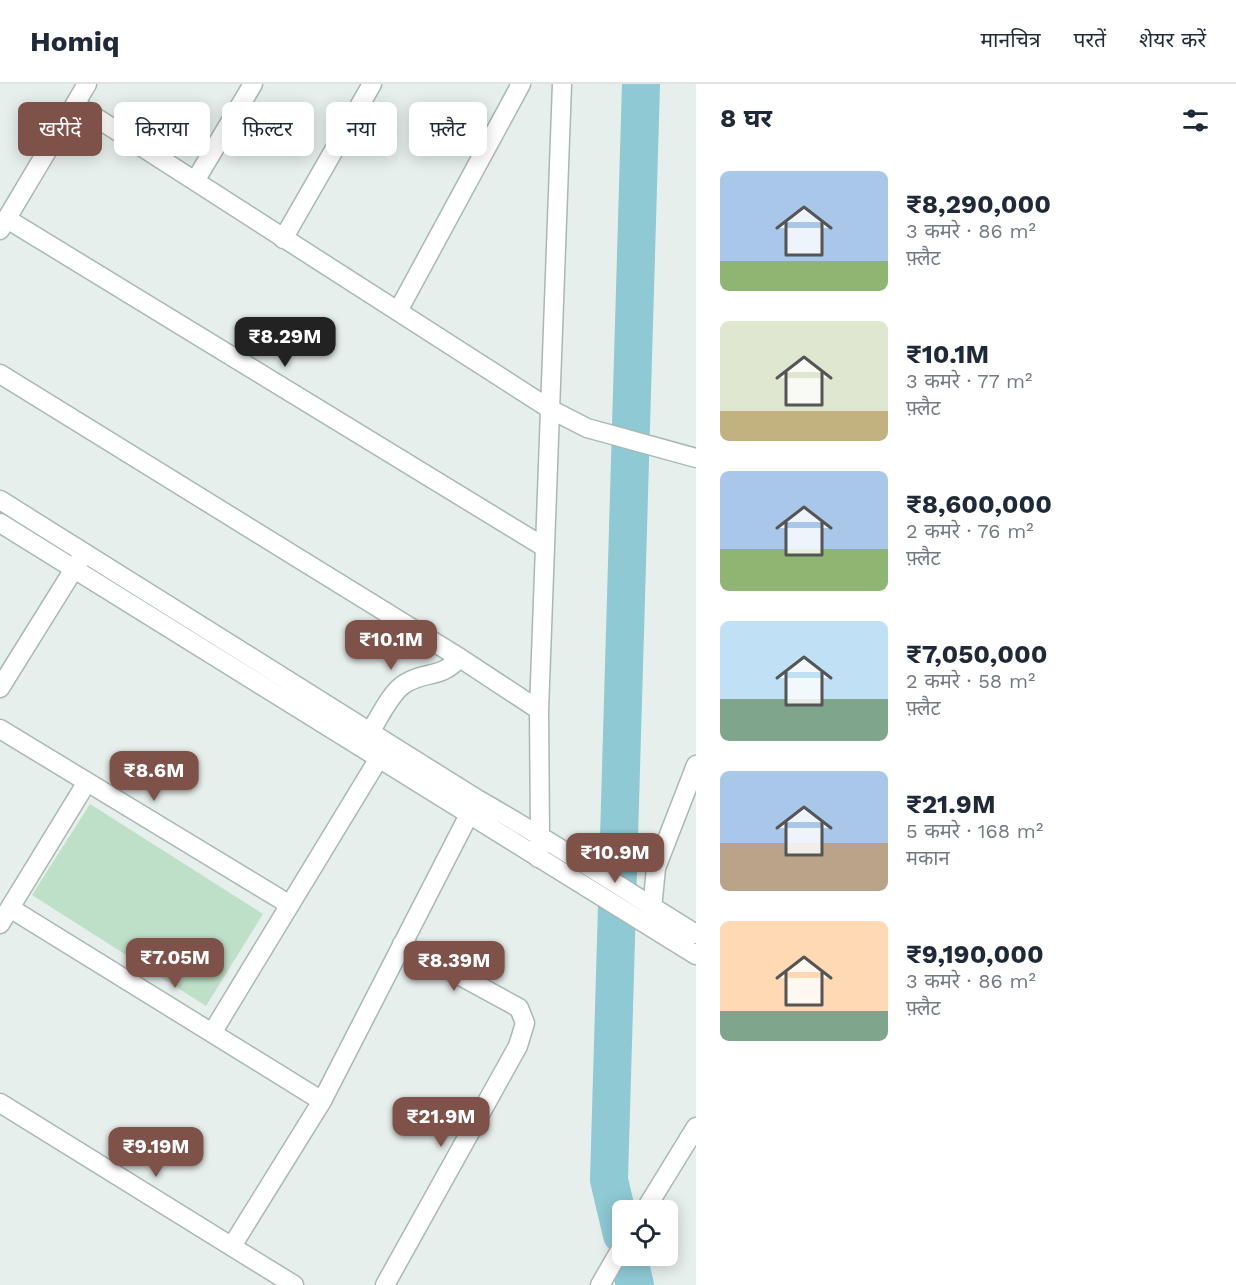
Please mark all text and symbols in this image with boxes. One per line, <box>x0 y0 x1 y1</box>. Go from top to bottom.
text: Homiq <box>30 25 120 58</box>
text: मानचित्र <box>981 27 1041 52</box>
text: परतें <box>1074 27 1106 52</box>
text: शेयर करें <box>1139 27 1206 52</box>
chip: खरीदें <box>18 102 102 156</box>
chip: किराया <box>114 102 210 156</box>
chip: फ़िल्टर <box>222 102 314 156</box>
chip: नया <box>326 102 397 156</box>
chip: फ़्लैट <box>409 102 487 156</box>
text: 8 घर <box>720 103 772 133</box>
icon: filters <box>1179 104 1212 137</box>
text: ₹8,290,000 <box>906 189 1051 219</box>
icon: home <box>768 195 840 267</box>
text: 3 कमरे · 86 m² <box>906 219 1036 243</box>
text: फ़्लैट <box>906 246 941 270</box>
pin: ₹8.29M <box>236 317 334 368</box>
text: ₹8.29M <box>249 324 321 348</box>
text: ₹10.1M <box>906 339 989 369</box>
icon: home <box>768 345 840 417</box>
text: 3 कमरे · 77 m² <box>906 369 1032 393</box>
text: फ़्लैट <box>906 396 941 420</box>
text: ₹8,600,000 <box>906 489 1052 519</box>
icon: home <box>768 495 840 567</box>
text: 2 कमरे · 76 m² <box>906 519 1034 543</box>
text: फ़्लैट <box>906 546 941 570</box>
pin: ₹10.1M <box>342 620 440 671</box>
text: ₹10.1M <box>359 627 423 651</box>
text: ₹7,050,000 <box>906 639 1047 669</box>
icon: home <box>768 645 840 717</box>
text: 2 कमरे · 58 m² <box>906 669 1035 693</box>
text: फ़्लैट <box>906 696 941 720</box>
pin: ₹8.6M <box>112 751 196 802</box>
text: ₹8.6M <box>124 758 184 782</box>
text: ₹21.9M <box>906 789 996 819</box>
icon: home <box>768 795 840 867</box>
text: 5 कमरे · 168 m² <box>906 819 1043 843</box>
pin: ₹10.9M <box>566 833 664 884</box>
text: ₹10.9M <box>580 840 650 864</box>
text: मकान <box>906 846 950 870</box>
pin: ₹7.05M <box>126 938 224 989</box>
text: ₹9,190,000 <box>906 939 1044 969</box>
pin: ₹8.39M <box>405 941 503 992</box>
text: ₹7.05M <box>140 945 210 969</box>
icon: home <box>768 945 840 1017</box>
text: ₹8.39M <box>418 948 490 972</box>
text: 3 कमरे · 86 m² <box>906 969 1036 993</box>
text: फ़्लैट <box>906 996 941 1020</box>
pin: ₹21.9M <box>392 1097 490 1148</box>
text: ₹21.9M <box>407 1104 475 1128</box>
pin: ₹9.19M <box>107 1127 205 1178</box>
text: ₹9.19M <box>122 1134 190 1158</box>
map controls <box>612 1200 678 1266</box>
button: locate <box>612 1200 678 1266</box>

